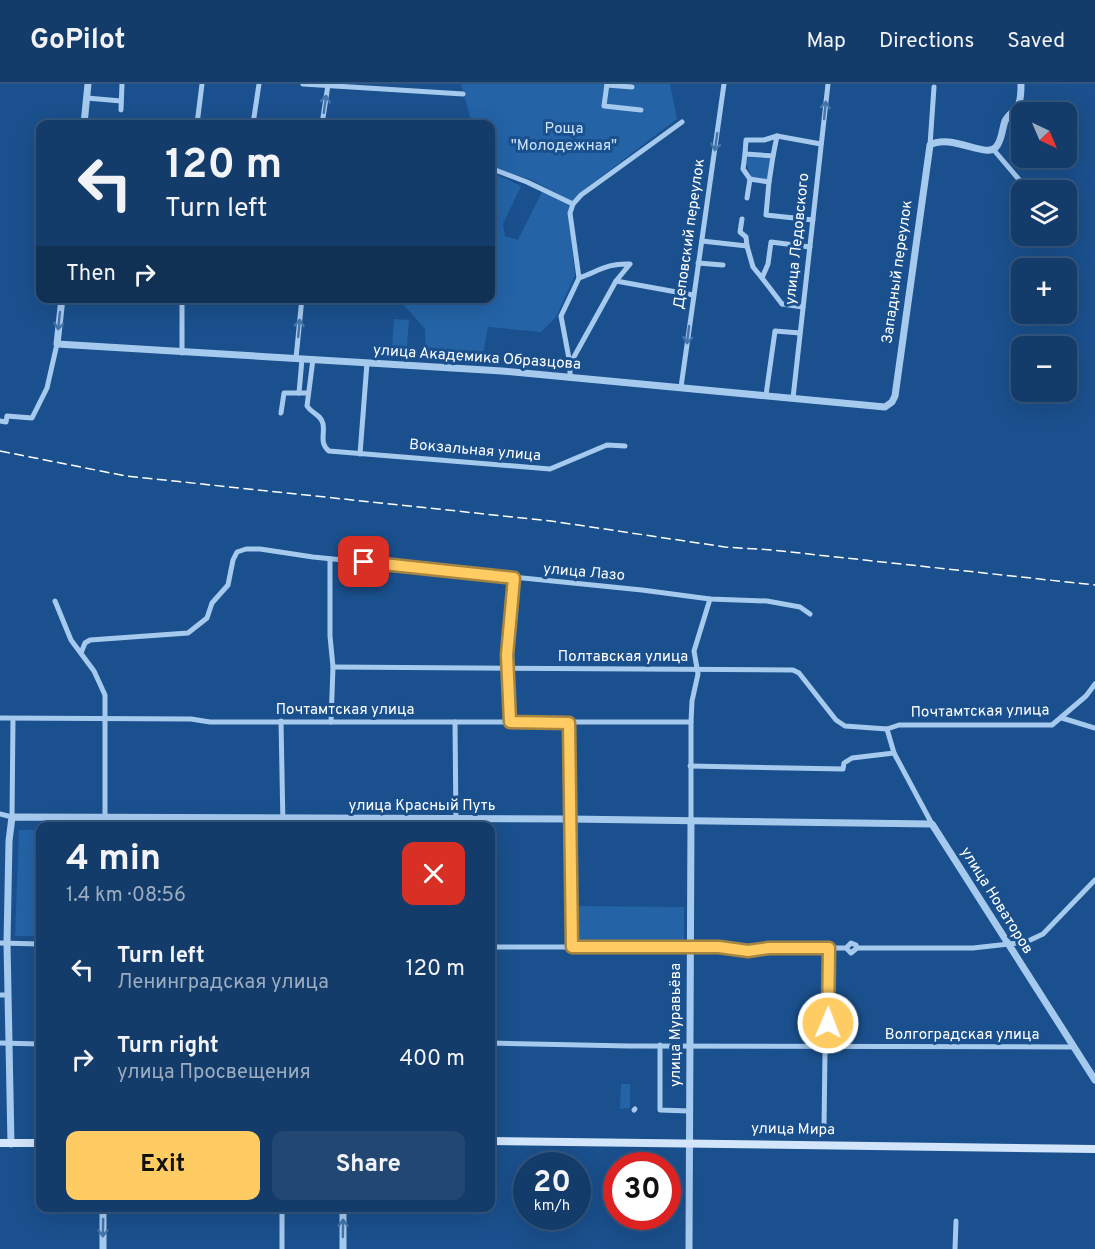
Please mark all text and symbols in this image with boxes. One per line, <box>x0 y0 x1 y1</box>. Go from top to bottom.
text: GoPilot <box>30 23 125 59</box>
text: Map <box>806 28 846 55</box>
text: Directions <box>879 28 974 55</box>
text: Saved <box>1007 28 1065 55</box>
one-way arrow <box>319 95 330 115</box>
one-way arrow <box>820 100 831 120</box>
north arrow <box>1011 102 1077 168</box>
map controls <box>1011 102 1077 402</box>
park label: Роща "Молодежная" <box>511 120 617 156</box>
one-way arrow <box>710 131 721 151</box>
text: 120 m <box>165 140 282 193</box>
icon: left <box>66 144 144 222</box>
street label: Деповский переулок <box>670 158 710 310</box>
street label: улица Ледовского <box>782 172 814 306</box>
button: layers <box>1011 180 1077 246</box>
text: Turn left <box>165 192 267 226</box>
street label: Западный переулок <box>878 199 918 345</box>
icon: right <box>128 258 161 291</box>
button: + <box>1011 258 1077 324</box>
text: Then <box>66 261 116 288</box>
one-way arrow <box>54 311 65 331</box>
one-way arrow <box>294 319 305 339</box>
one-way arrow <box>682 324 693 344</box>
button: − <box>1011 336 1077 402</box>
street label: улица Академика Образцова <box>372 341 582 375</box>
street label: Вокзальная улица <box>408 436 542 466</box>
pin <box>338 536 389 587</box>
icon: arrive <box>347 545 380 578</box>
street label: улица Лазо <box>542 560 626 586</box>
street label: Полтавская улица <box>558 648 688 667</box>
street label: Почтамтская улица <box>276 701 414 720</box>
street label: Почтамтская улица <box>911 701 1049 723</box>
street label: улица Красный Путь <box>348 797 496 816</box>
text: 4 min <box>66 837 161 883</box>
button: close <box>402 842 465 905</box>
street label: улица Новаторов <box>955 844 1037 958</box>
text: 1.4 km · 08:56 <box>66 883 186 909</box>
text: Turn left <box>117 943 205 970</box>
icon: left <box>66 953 99 986</box>
text: 120 m <box>405 956 465 983</box>
street label: улица Муравьёва <box>667 963 686 1087</box>
text: Ленинградская улица <box>117 970 329 996</box>
position arrow <box>796 991 860 1055</box>
street label: Волгоградская улица <box>885 1026 1039 1045</box>
text: Turn right <box>117 1033 219 1060</box>
icon: right <box>66 1043 99 1076</box>
text: 400 m <box>399 1046 465 1073</box>
text: улица Просвещения <box>117 1060 311 1086</box>
street label: улица Мира <box>751 1120 835 1140</box>
button: Exit <box>66 1131 260 1200</box>
button: Share <box>272 1131 465 1200</box>
speed limit sign: 30 <box>603 1152 681 1230</box>
text: 20 <box>533 1165 571 1202</box>
text: km/h <box>534 1197 570 1216</box>
one-way arrow <box>97 1218 109 1238</box>
one-way arrow <box>337 1219 349 1239</box>

